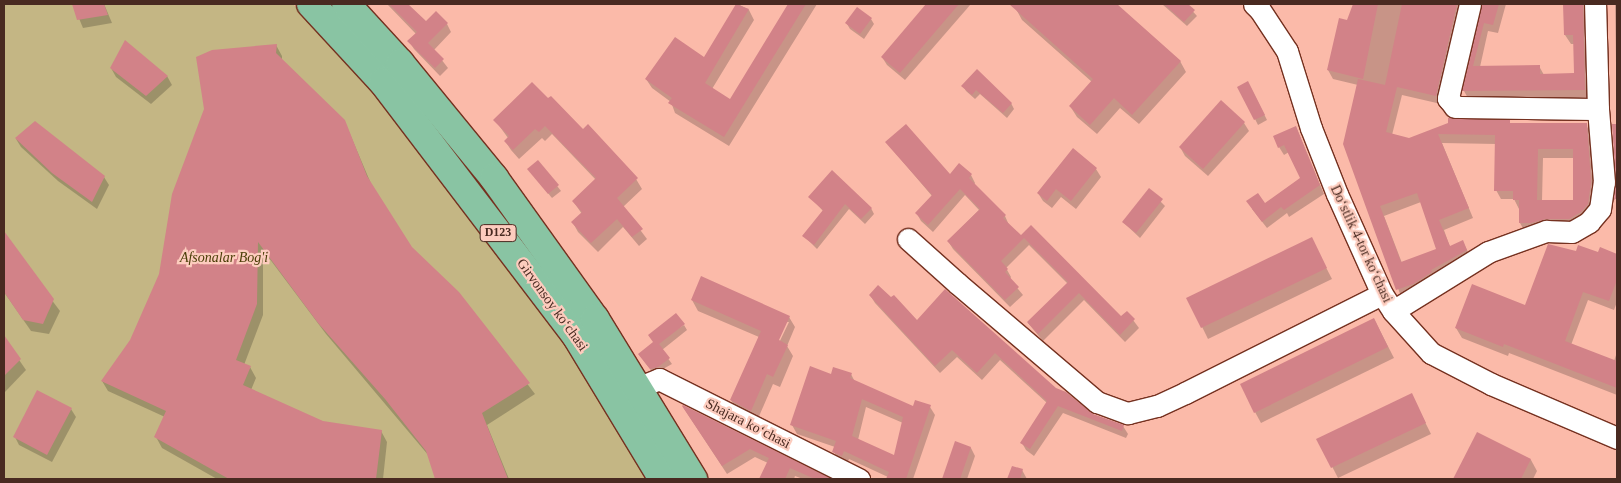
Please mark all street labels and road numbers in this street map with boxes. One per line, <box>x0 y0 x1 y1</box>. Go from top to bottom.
street label: Doʻstlik 4-tor koʻchasi <box>1326 183 1396 305</box>
road number: D123 <box>479 224 517 242</box>
street label: Girvonsoy koʻchasi <box>513 256 591 354</box>
street label: Shajara koʻchasi <box>703 395 793 453</box>

